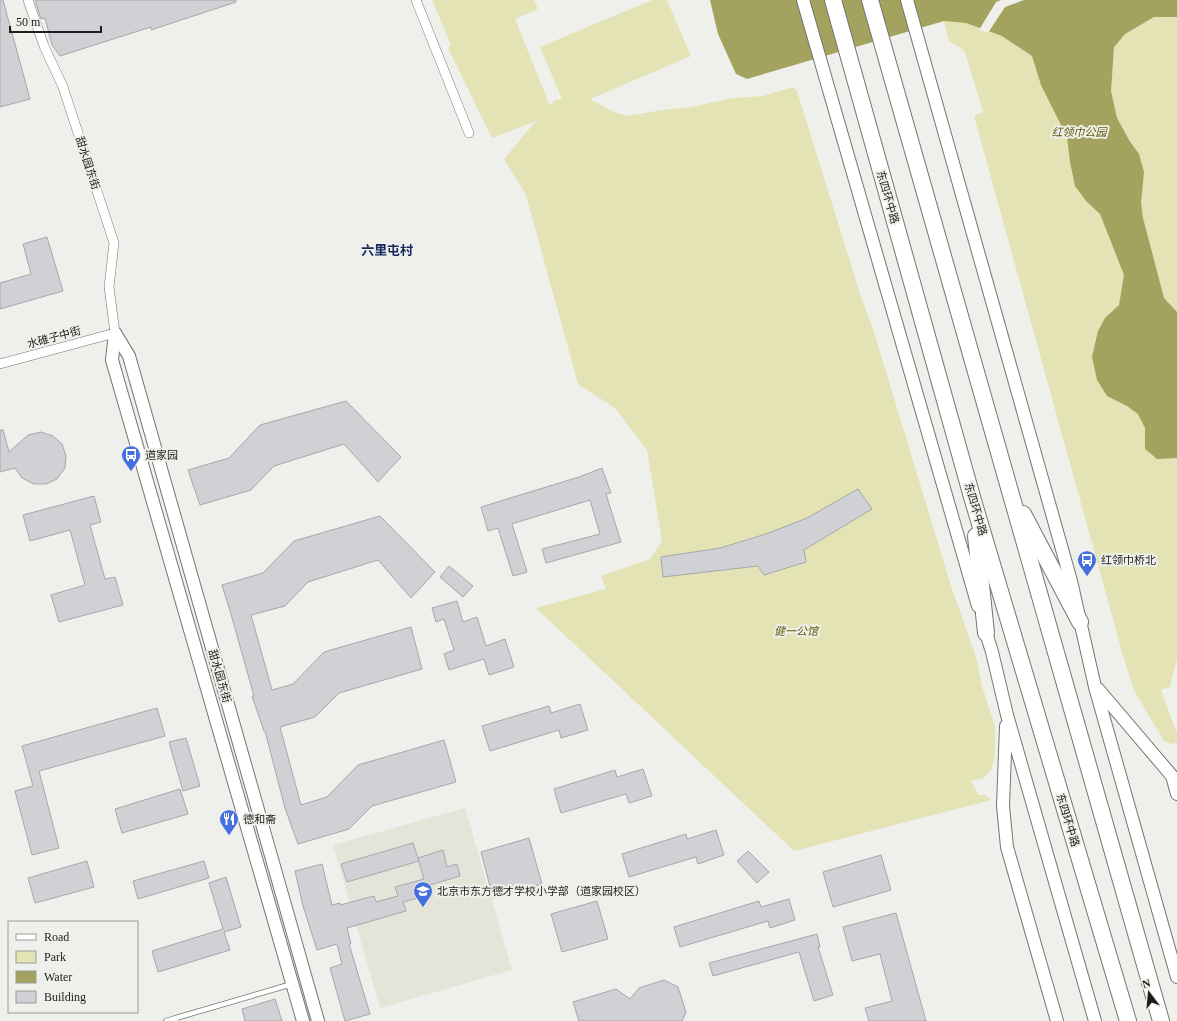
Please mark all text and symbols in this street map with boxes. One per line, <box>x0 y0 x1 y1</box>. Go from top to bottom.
scale bar <box>10 8 101 34</box>
text: 50 m <box>16 15 41 29</box>
park label: 红领巾公园 <box>1052 126 1108 138</box>
street label: 甜水园东街 <box>74 135 102 191</box>
street label: 东四环中路 <box>875 169 901 225</box>
district label: 六里屯村 <box>361 243 413 258</box>
street label: 水碓子中街 <box>26 324 82 350</box>
bus stop icon: 道家园 <box>120 444 142 472</box>
place label: 道家园 <box>145 449 178 461</box>
street label: 东四环中路 <box>963 481 989 537</box>
bus stop icon: 红领巾桥北 <box>1076 549 1098 577</box>
place label: 红领巾桥北 <box>1101 554 1156 566</box>
park label: 健一公馆 <box>774 625 820 637</box>
street label: 甜水园东街 <box>207 648 233 704</box>
street label: 东四环中路 <box>1054 792 1082 848</box>
restaurant icon: 德和斋 <box>218 808 240 836</box>
place label: 德和斋 <box>243 813 276 825</box>
school or university icon: 北京市东方德才学校小学部（道家园校区） <box>412 880 434 908</box>
place label: 北京市东方德才学校小学部（道家园校区） <box>437 885 646 897</box>
legend <box>8 921 138 1013</box>
text: Road <box>44 930 69 944</box>
text: Park <box>44 950 66 964</box>
text: Water <box>44 970 72 984</box>
north arrow <box>1129 973 1169 1013</box>
text: N <box>1141 977 1152 990</box>
text: Building <box>44 990 86 1004</box>

